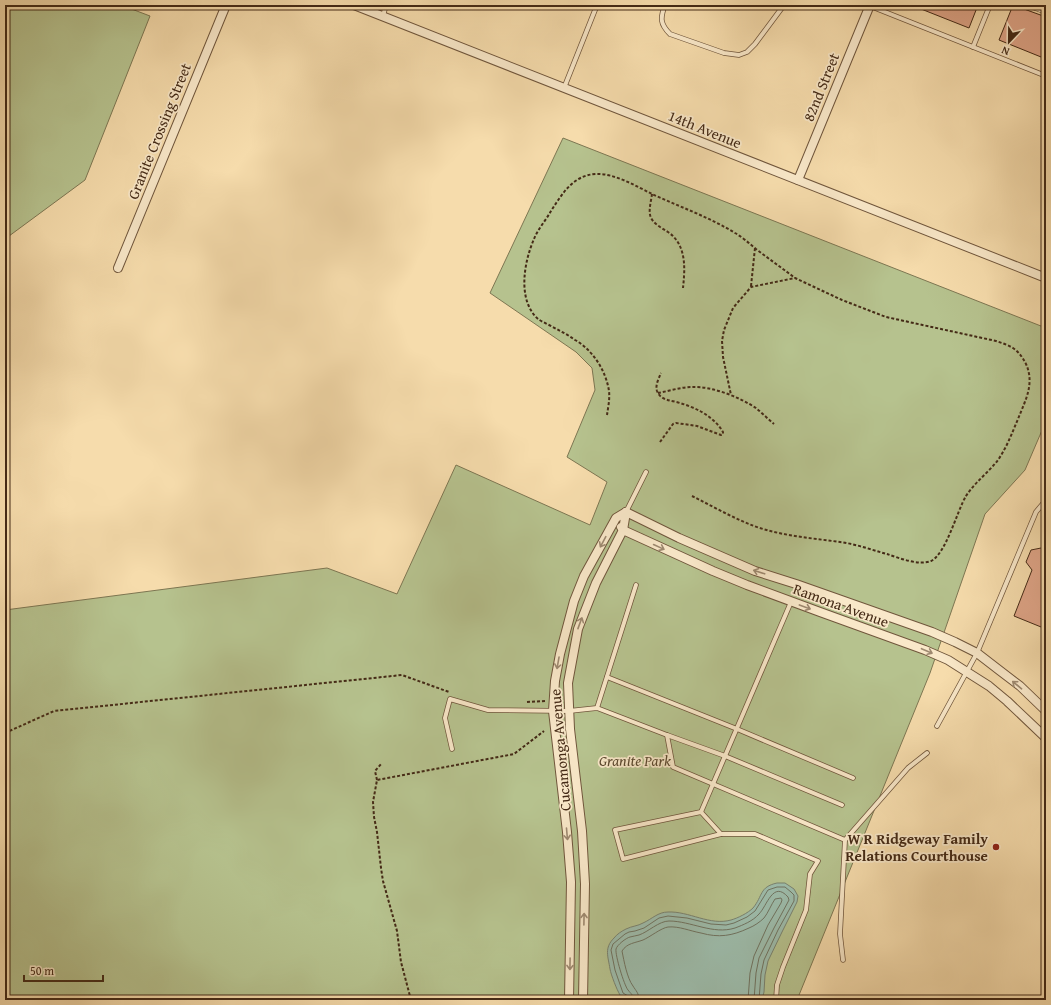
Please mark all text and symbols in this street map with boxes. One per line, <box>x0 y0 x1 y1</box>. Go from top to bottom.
north arrow <box>989 22 1029 62</box>
text: N <box>998 42 1012 60</box>
street label: 82nd Street <box>798 49 845 124</box>
street label: Granite Crossing Street <box>122 59 196 202</box>
street label: 14th Avenue <box>665 105 745 153</box>
one-way arrow <box>598 536 606 548</box>
one-way arrow <box>652 544 664 551</box>
one-way arrow <box>753 568 766 575</box>
street label: Ramona Avenue <box>790 578 892 632</box>
one-way arrow <box>798 603 810 611</box>
one-way arrow <box>577 618 585 630</box>
one-way arrow <box>921 647 933 655</box>
one-way arrow <box>554 656 562 669</box>
one-way arrow <box>1012 680 1023 689</box>
street label: Cucamonga Avenue <box>544 688 576 812</box>
park label: Granite Park <box>599 750 671 771</box>
one-way arrow <box>564 827 571 840</box>
place label: W R Ridgeway Family Relations Courthouse <box>845 828 988 866</box>
marker: W R Ridgeway Family Relations Courthouse <box>991 842 1001 852</box>
one-way arrow <box>580 913 588 926</box>
scale bar <box>24 957 103 983</box>
one-way arrow <box>566 957 574 970</box>
text: 50 m <box>30 962 54 979</box>

